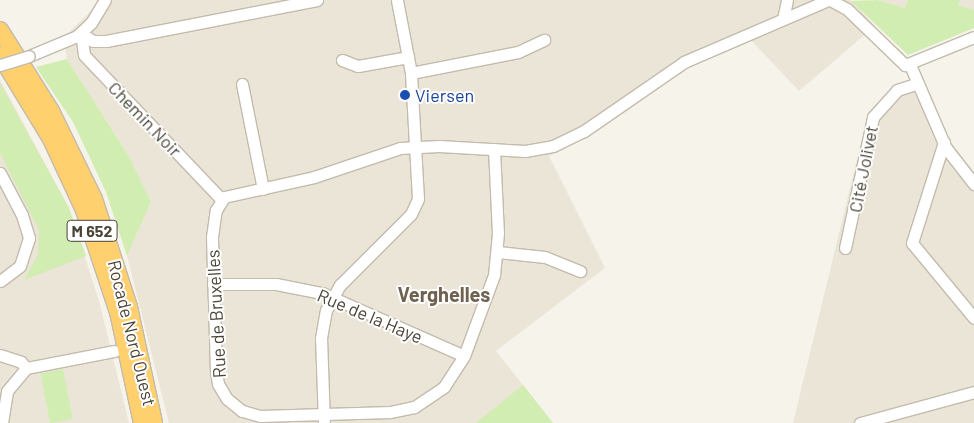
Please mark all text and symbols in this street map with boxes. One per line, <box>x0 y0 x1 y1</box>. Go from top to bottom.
street label: Chemin Noir <box>104 77 186 161</box>
place label: Viersen <box>415 84 474 106</box>
marker: Viersen <box>399 89 411 101</box>
street label: Cité Jolivet <box>844 124 882 214</box>
road number: M 652 <box>66 218 118 245</box>
street label: Rue de Bruxelles <box>202 249 230 379</box>
street label: Rocade Nord Ouest <box>103 258 161 408</box>
district label: Verghelles <box>398 282 490 306</box>
street label: Rue de la Haye <box>314 284 426 348</box>

